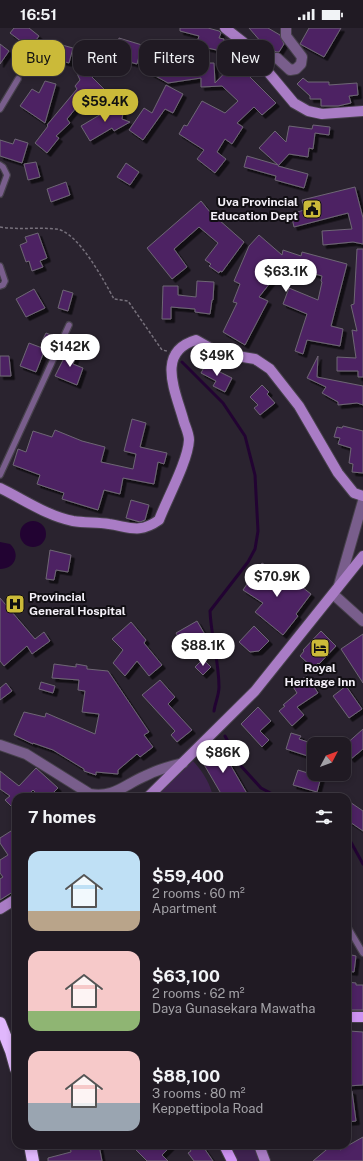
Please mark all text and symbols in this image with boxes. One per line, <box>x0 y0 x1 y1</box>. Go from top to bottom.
text: 16:51 <box>20 6 57 23</box>
chip: Buy <box>12 40 65 76</box>
chip: Rent <box>73 40 131 76</box>
chip: Filters <box>139 40 209 76</box>
chip: New <box>217 40 274 76</box>
pin: $59.4K <box>72 89 138 123</box>
text: $59.4K <box>81 94 129 109</box>
place label: Uva Provincial Education Dept <box>210 195 298 223</box>
public building icon: Uva Provincial Education Dept <box>301 198 323 220</box>
pin: $63.1K <box>253 259 319 293</box>
text: $63.1K <box>264 264 308 279</box>
pin: $142K <box>42 334 98 368</box>
text: $142K <box>50 339 90 354</box>
pin: $49K <box>193 343 241 377</box>
text: $49K <box>199 348 235 363</box>
pin: $70.9K <box>244 564 310 598</box>
text: $70.9K <box>254 569 300 584</box>
place label: Provincial General Hospital <box>29 590 126 618</box>
hospital icon: Provincial General Hospital <box>4 593 26 615</box>
pin: $88.1K <box>170 633 236 667</box>
hotel icon: Royal Heritage Inn <box>309 637 331 659</box>
text: $88.1K <box>181 638 225 653</box>
place label: Royal Heritage Inn <box>285 661 355 689</box>
north arrow <box>307 737 351 781</box>
map controls <box>307 737 351 781</box>
pin: $86K <box>199 740 247 774</box>
text: $86K <box>205 745 241 760</box>
icon: filters <box>313 806 335 828</box>
text: 7 homes <box>28 807 96 827</box>
text: $59,400 <box>152 866 224 886</box>
icon: home <box>60 867 108 915</box>
text: 2 rooms · 60 m² <box>152 886 245 901</box>
text: Apartment <box>152 901 217 916</box>
text: $63,100 <box>152 966 220 986</box>
icon: home <box>60 967 108 1015</box>
text: 2 rooms · 62 m² <box>152 986 245 1001</box>
text: Daya Gunasekara Mawatha <box>152 1001 315 1016</box>
text: $88,100 <box>152 1066 220 1086</box>
icon: home <box>60 1067 108 1115</box>
text: 3 rooms · 80 m² <box>152 1086 245 1101</box>
text: Keppettipola Road <box>152 1101 263 1116</box>

